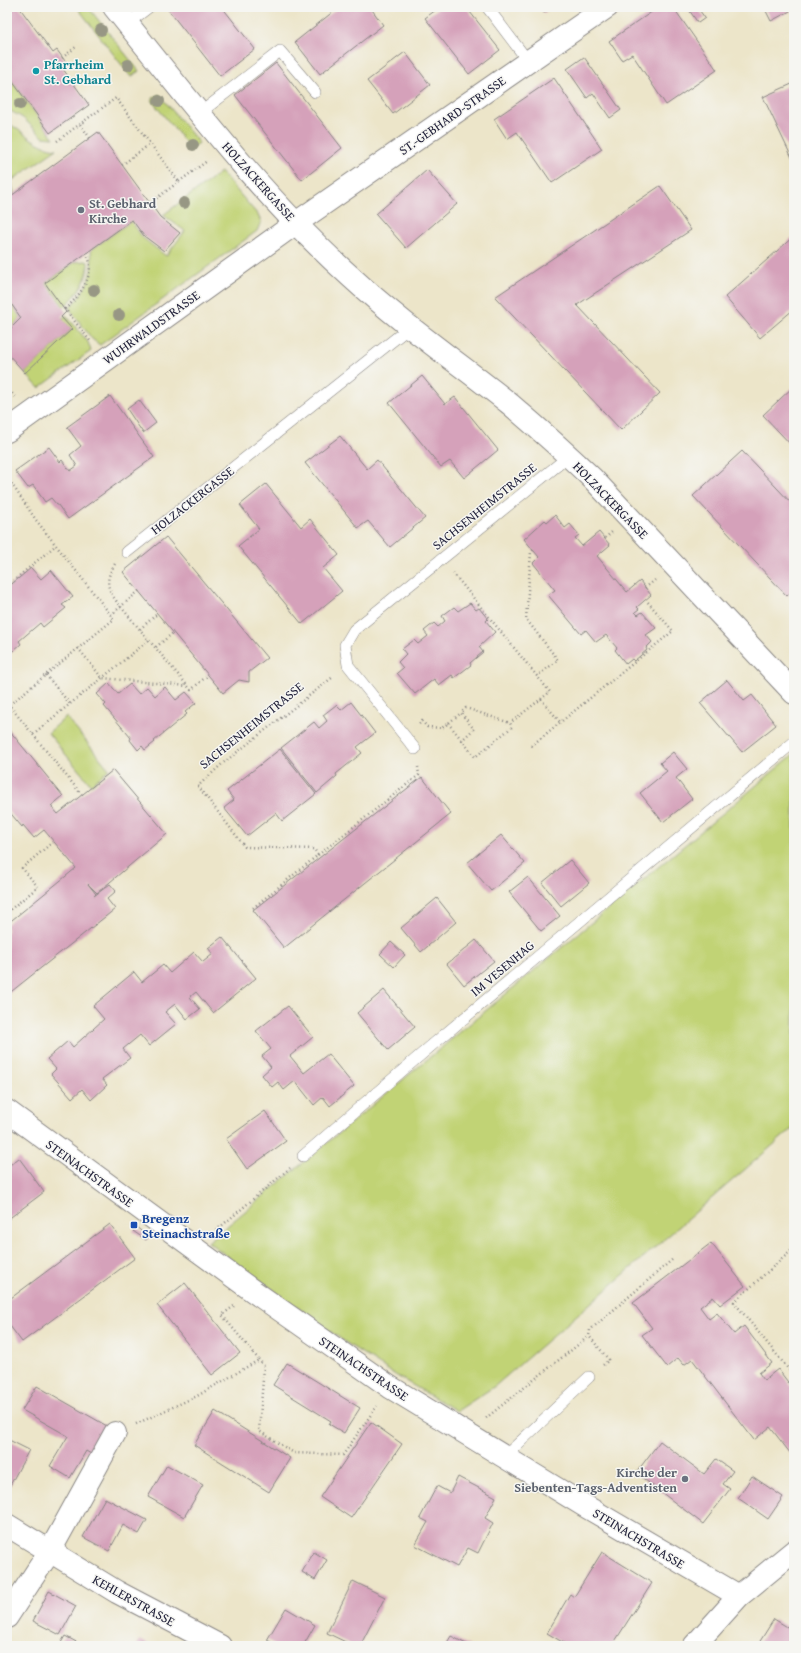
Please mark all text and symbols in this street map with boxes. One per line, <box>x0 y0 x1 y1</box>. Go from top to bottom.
place label: Pfarrheim St. Gebhard <box>44 55 112 89</box>
marker: Pfarrheim St. Gebhard <box>31 66 41 76</box>
street label: ST.-GEBHARD-STRASSE <box>395 71 510 160</box>
street label: HOLZACKERGASSE <box>218 137 300 226</box>
place label: St. Gebhard Kirche <box>89 194 157 228</box>
marker: St. Gebhard Kirche <box>76 205 86 215</box>
street label: WUHRWALDSTRASSE <box>99 285 204 369</box>
street label: HOLZACKERGASSE <box>569 457 653 544</box>
street label: SACHSENHEIMSTRASSE <box>428 458 541 554</box>
street label: HOLZACKERGASSE <box>147 462 238 539</box>
street label: SACHSENHEIMSTRASSE <box>195 677 308 773</box>
street label: IM VESENHAG <box>466 936 539 1001</box>
street label: STEINACHSTRASSE <box>42 1135 138 1212</box>
place label: Bregenz Steinachstraße <box>142 1209 230 1243</box>
marker: Bregenz Steinachstraße <box>129 1220 139 1230</box>
street label: STEINACHSTRASSE <box>315 1331 413 1406</box>
place label: Kirche der Siebenten-Tags-Adventisten <box>514 1463 677 1497</box>
marker: Kirche der Siebenten-Tags-Adventisten <box>680 1474 690 1484</box>
street label: STEINACHSTRASSE <box>589 1503 689 1574</box>
street label: KEHLERSTRASSE <box>89 1570 179 1631</box>

